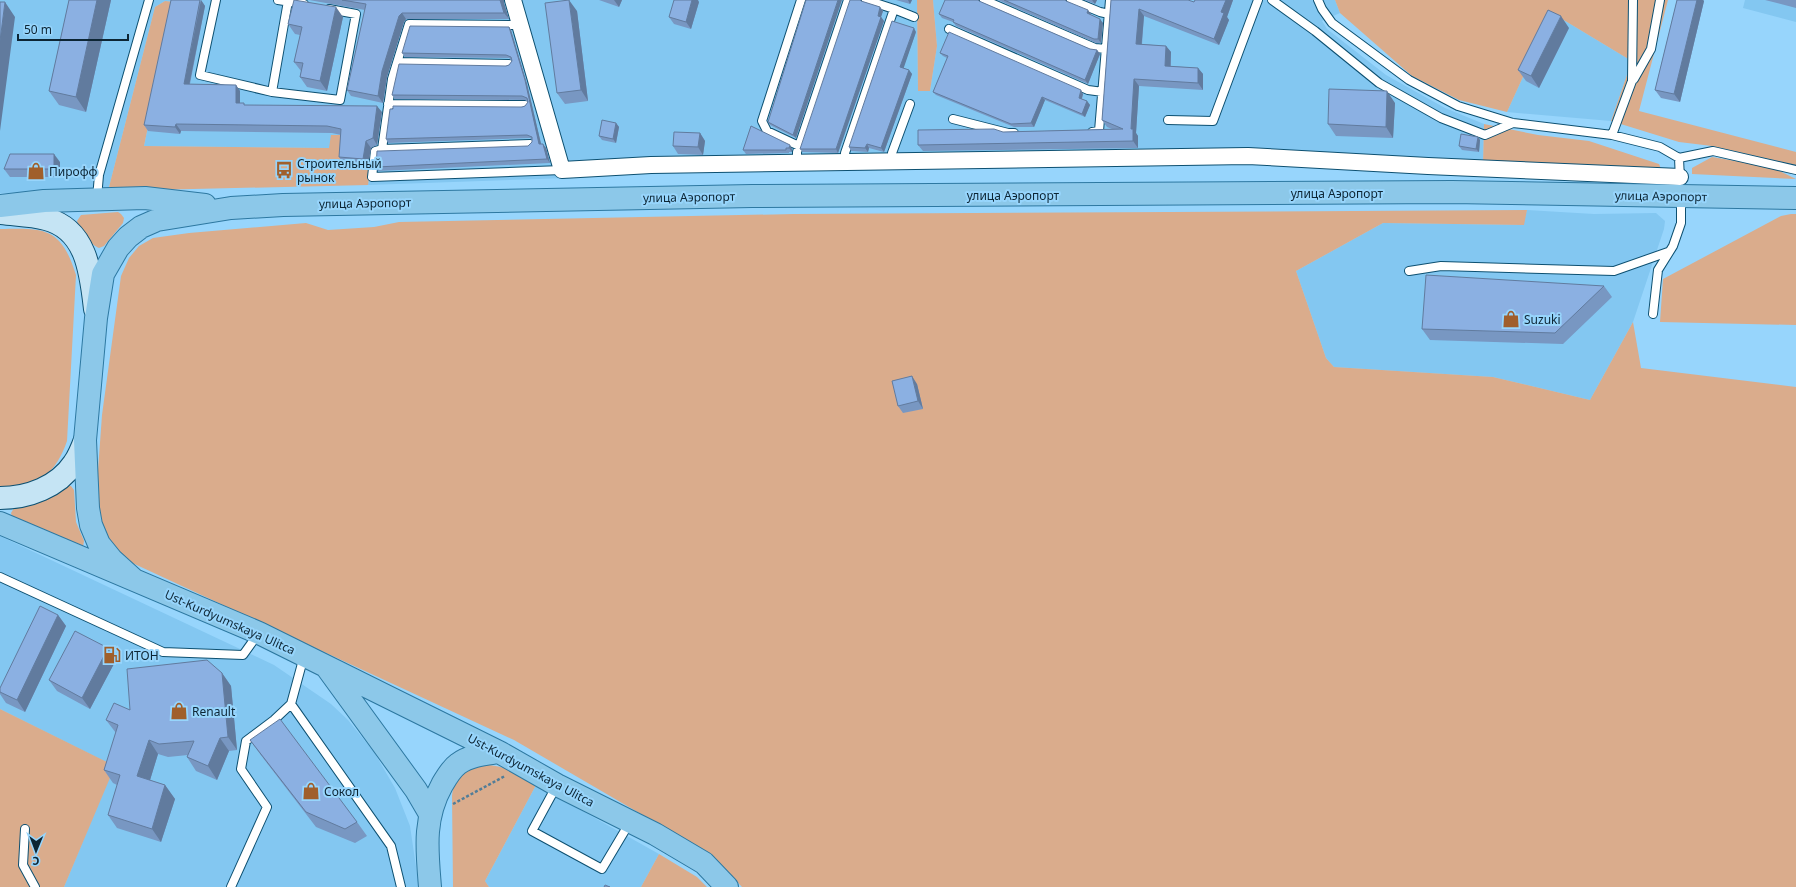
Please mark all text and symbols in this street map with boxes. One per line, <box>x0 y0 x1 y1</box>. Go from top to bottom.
scale bar <box>18 16 128 42</box>
text: 50 m <box>24 21 52 38</box>
place label: Строительный рынок <box>297 155 382 186</box>
bus stop icon: Строительный рынок <box>274 160 294 180</box>
shop icon: Пирофф <box>26 161 46 181</box>
place label: Пирофф <box>49 163 98 180</box>
street label: улица Аэропорт <box>1291 185 1384 202</box>
street label: улица Аэропорт <box>967 187 1060 204</box>
street label: улица Аэропорт <box>1615 187 1708 205</box>
street label: улица Аэропорт <box>643 188 736 206</box>
street label: улица Аэропорт <box>319 194 412 212</box>
shop icon: Suzuki <box>1501 309 1521 329</box>
place label: Suzuki <box>1524 311 1561 328</box>
street label: Ust-Kurdyumskaya Ulitca <box>162 586 298 658</box>
fuel station icon: ИТОН <box>102 645 122 665</box>
place label: ИТОН <box>125 647 159 664</box>
shop icon: Renault <box>169 701 189 721</box>
place label: Renault <box>192 703 236 720</box>
street label: Ust-Kurdyumskaya Ulitca <box>465 729 597 811</box>
shop icon: Сокол <box>301 781 321 801</box>
place label: Сокол <box>324 783 359 800</box>
north arrow <box>16 831 56 871</box>
text: С <box>32 854 40 869</box>

